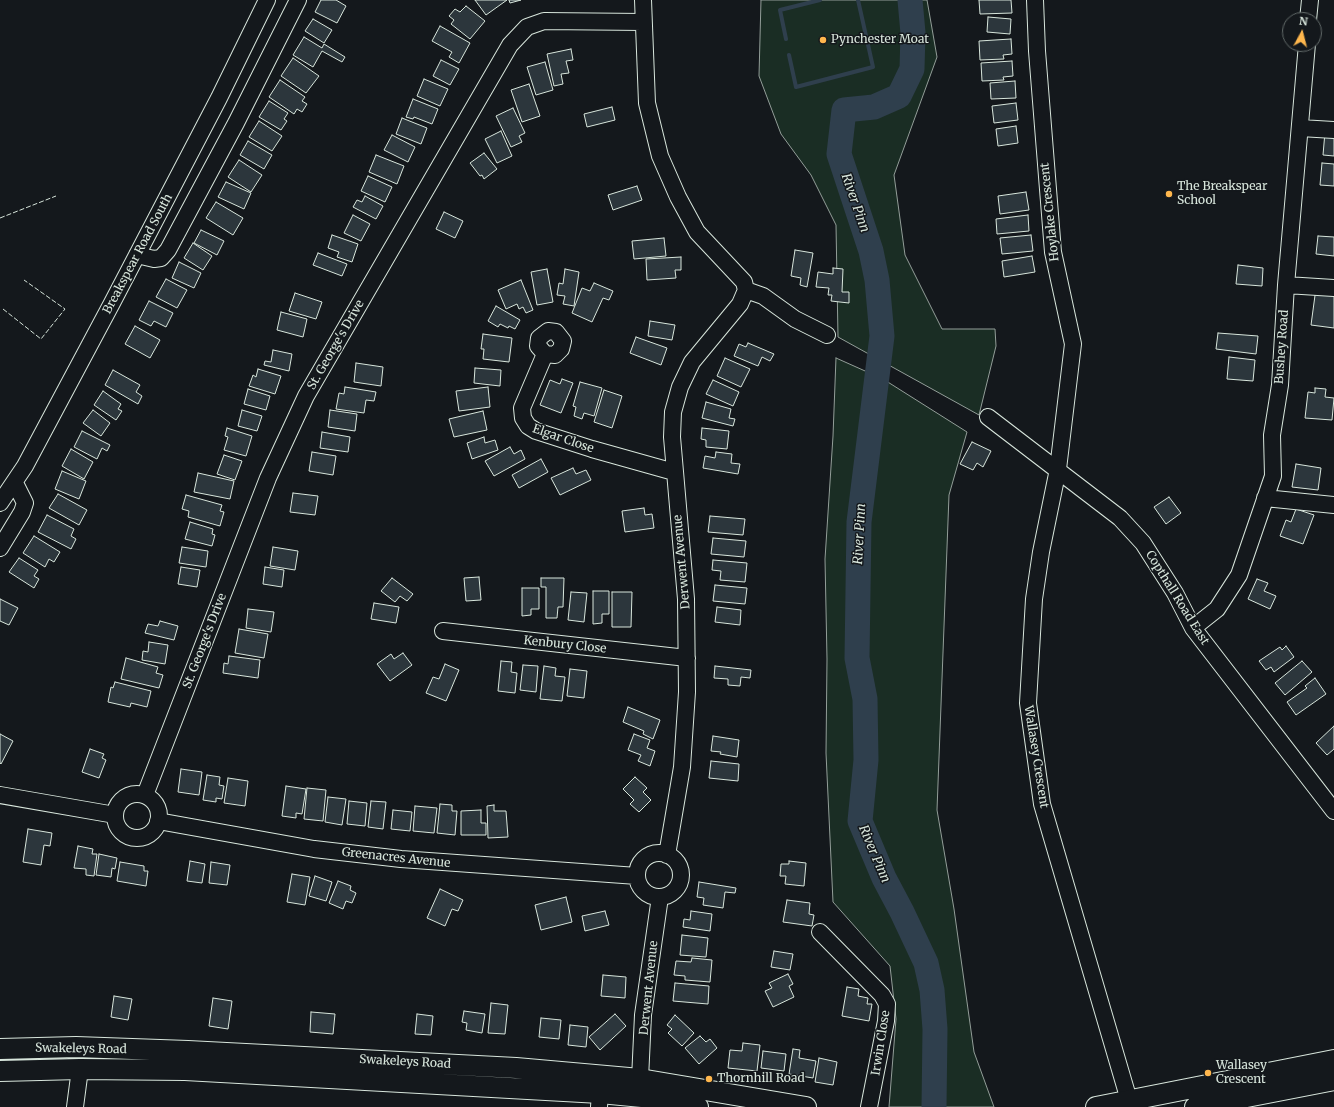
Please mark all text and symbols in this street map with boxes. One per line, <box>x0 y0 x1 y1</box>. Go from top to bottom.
north arrow <box>1282 12 1322 52</box>
text: N <box>1298 14 1309 29</box>
place label: Pynchester Moat <box>831 33 929 47</box>
marker: Pynchester Moat <box>818 35 828 45</box>
street label: Hoylake Crescent <box>1038 162 1062 262</box>
water label: River Pinn <box>838 172 872 234</box>
place label: The Breakspear School <box>1177 180 1267 208</box>
marker: The Breakspear School <box>1164 189 1174 199</box>
street label: Breakspear Road South <box>100 191 176 317</box>
street label: St. George's Drive <box>305 298 367 392</box>
street label: Bushey Road <box>1272 309 1292 385</box>
street label: Elgar Close <box>530 422 596 456</box>
water label: River Pinn <box>851 503 869 565</box>
street label: Derwent Avenue <box>671 514 693 610</box>
street label: Copthall Road East <box>1142 548 1212 648</box>
street label: St. George's Drive <box>180 591 230 691</box>
street label: Kenbury Close <box>523 633 607 657</box>
street label: Wallasey Crescent <box>1021 705 1051 809</box>
water label: River Pinn <box>855 823 893 885</box>
street label: Greenacres Avenue <box>341 845 451 871</box>
street label: Derwent Avenue <box>637 940 661 1036</box>
street label: Irwin Close <box>869 1009 893 1077</box>
street label: Swakeleys Road <box>35 1041 127 1057</box>
street label: Swakeleys Road <box>359 1052 451 1072</box>
place label: Wallasey Crescent <box>1216 1059 1267 1087</box>
marker: Wallasey Crescent <box>1203 1068 1213 1078</box>
place label: Thornhill Road <box>717 1072 805 1086</box>
marker: Thornhill Road <box>704 1074 714 1084</box>

